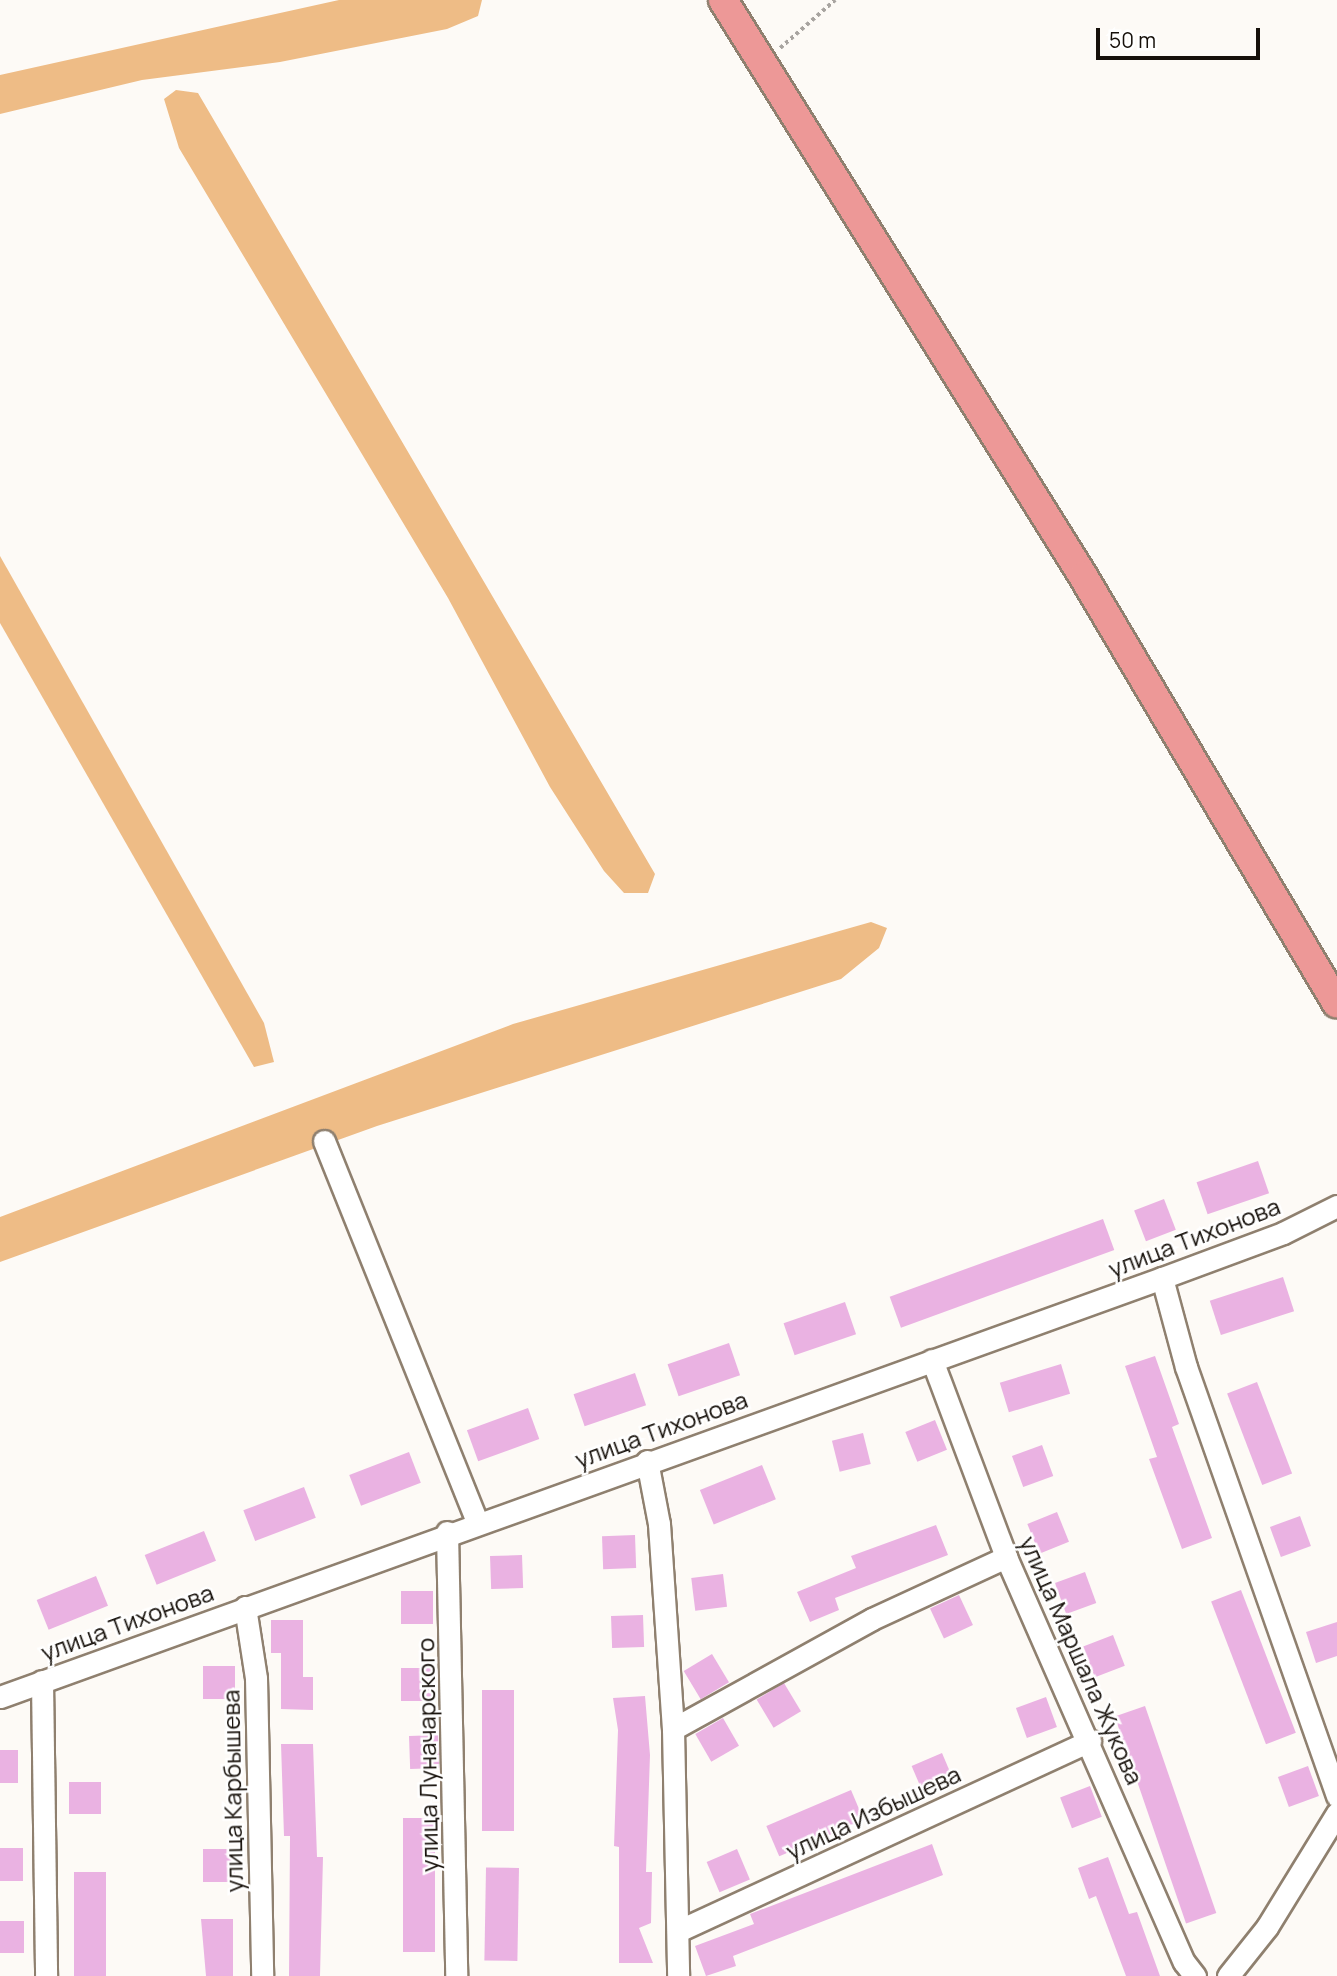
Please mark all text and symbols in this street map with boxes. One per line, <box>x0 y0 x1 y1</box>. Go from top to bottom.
scale bar <box>1099 14 1264 58</box>
text: 50 m <box>1109 26 1156 54</box>
street label: улица Тихонова <box>1104 1191 1284 1283</box>
street label: улица Тихонова <box>571 1384 751 1474</box>
street label: улица Маршала Жукова <box>1014 1531 1150 1789</box>
street label: улица Тихонова <box>37 1577 217 1667</box>
street label: улица Луначарского <box>411 1638 443 1872</box>
street label: улица Карбышева <box>216 1689 248 1893</box>
street label: улица Избышева <box>781 1759 965 1865</box>

